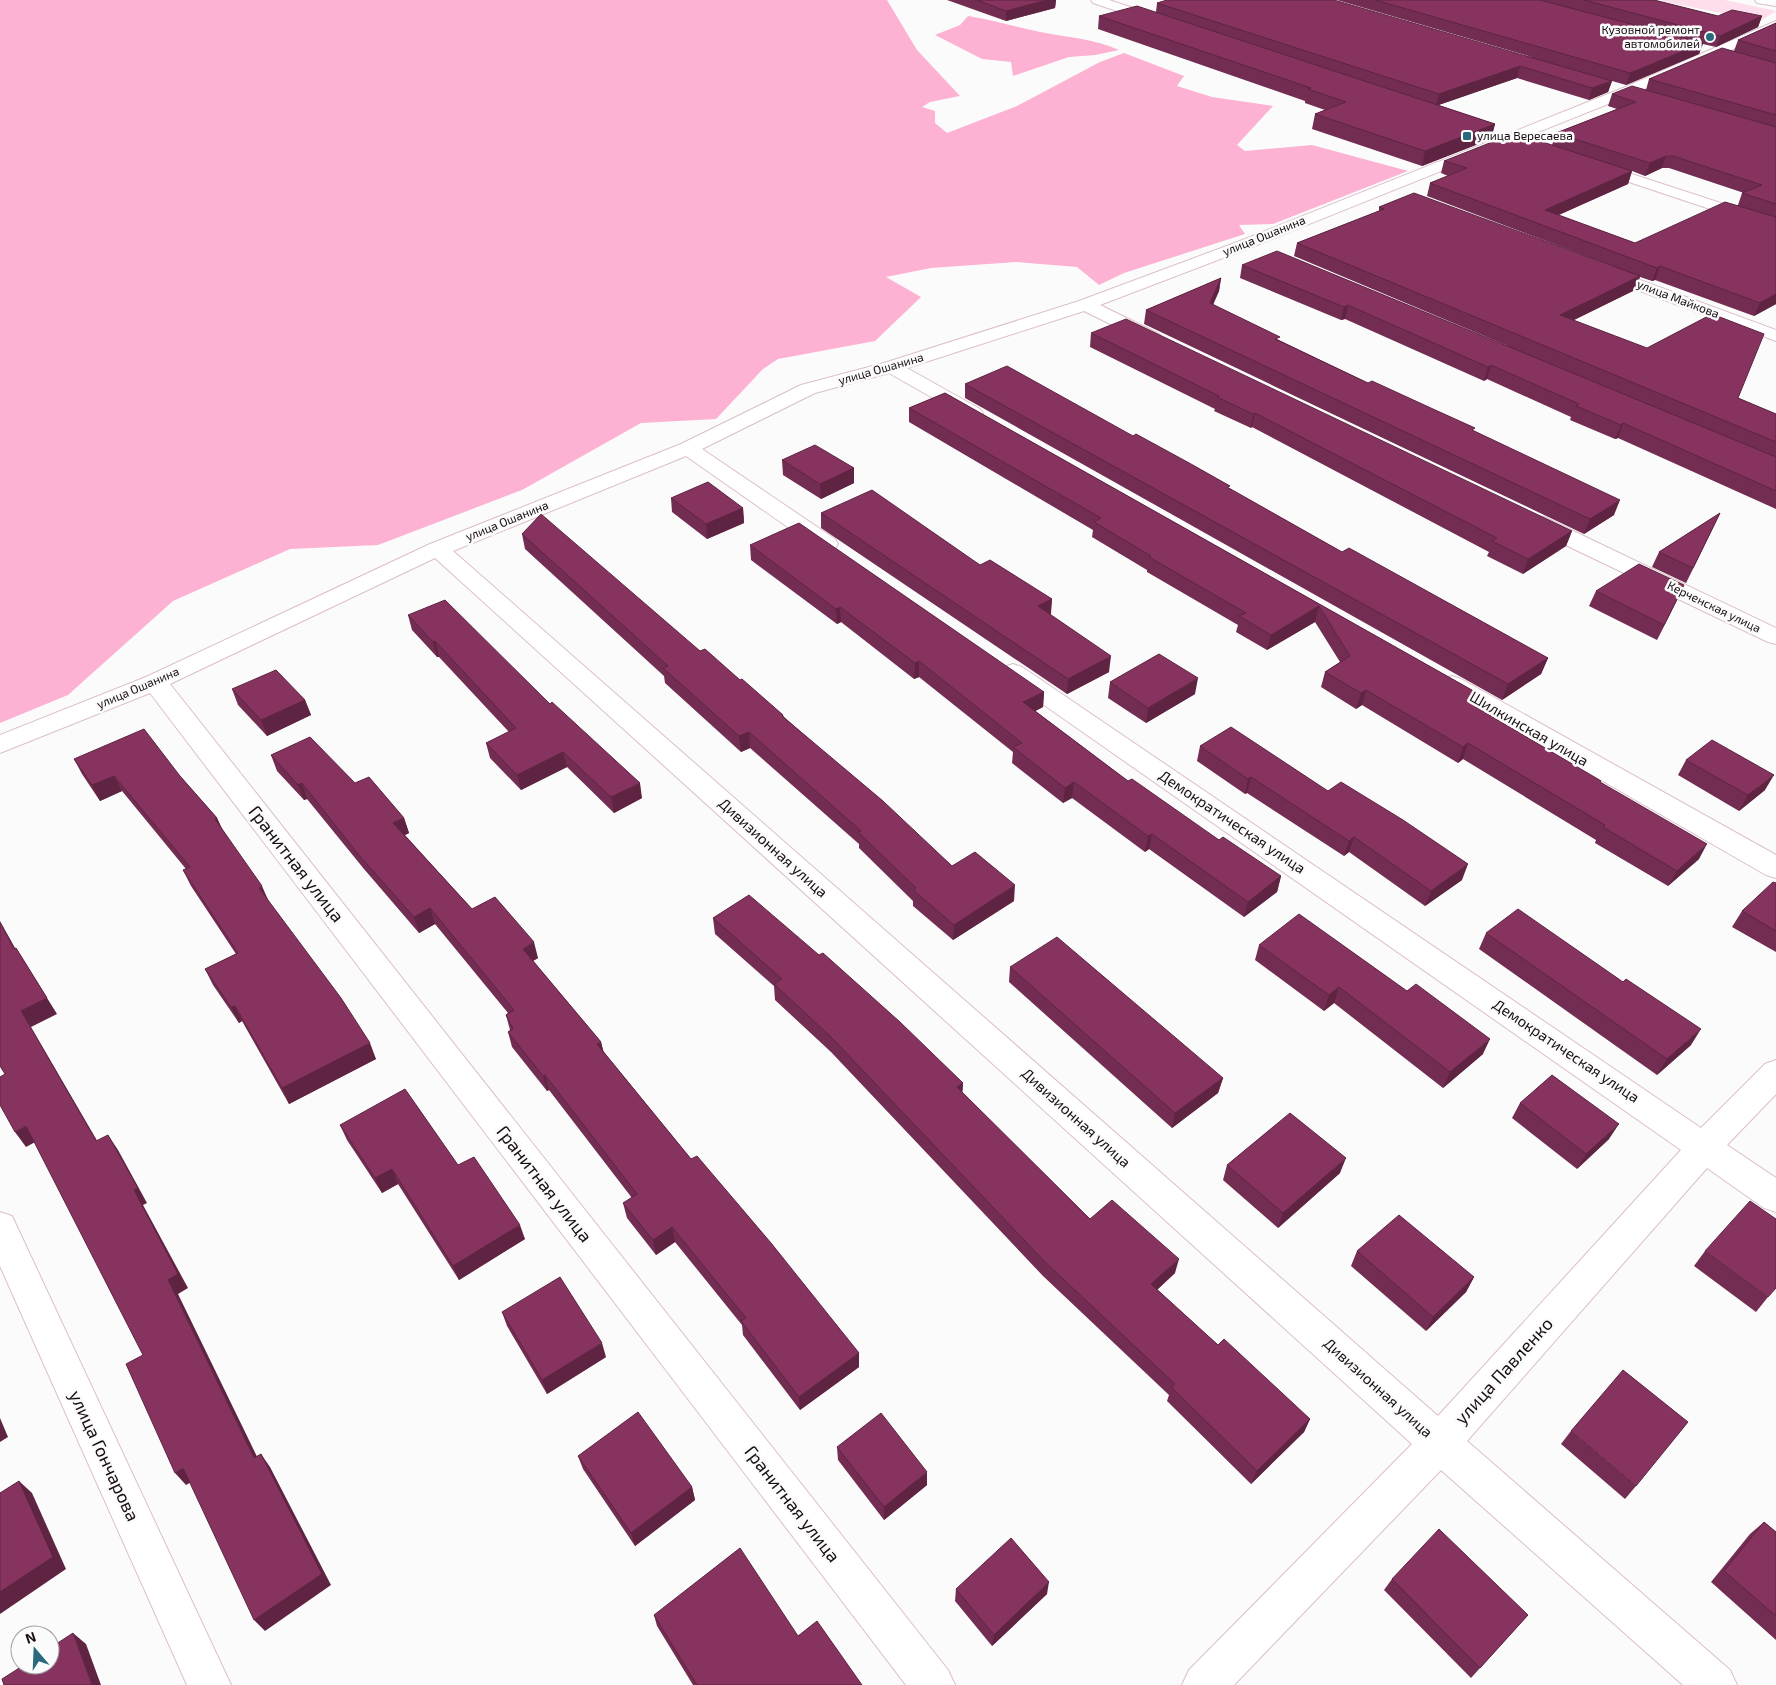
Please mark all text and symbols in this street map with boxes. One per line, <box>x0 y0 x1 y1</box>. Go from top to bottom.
place label: Кузовной ремонт автомобилей <box>1601 22 1700 50</box>
marker: Кузовной ремонт автомобилей <box>1704 31 1716 43</box>
place label: улица Вересаева <box>1477 128 1573 143</box>
marker: улица Вересаева <box>1461 130 1473 142</box>
street label: улица Ошанина <box>1220 212 1307 259</box>
street label: улица Майкова <box>1635 276 1721 321</box>
street label: улица Ошанина <box>836 349 925 388</box>
street label: улица Ошанина <box>463 497 550 544</box>
street label: Керченская улица <box>1665 577 1763 636</box>
street label: улица Ошанина <box>94 663 181 712</box>
street label: Шилкинская улица <box>1467 687 1592 770</box>
street label: Демократическая улица <box>1155 765 1309 878</box>
street label: Дивизионная улица <box>715 794 832 902</box>
street label: Гранитная улица <box>244 801 349 926</box>
street label: Демократическая улица <box>1489 994 1643 1107</box>
street label: Дивизионная улица <box>1018 1064 1135 1172</box>
street label: Гранитная улица <box>492 1121 597 1246</box>
street label: улица Павленко <box>1449 1312 1557 1428</box>
street label: Дивизионная улица <box>1320 1334 1437 1442</box>
street label: улица Гончарова <box>65 1387 145 1524</box>
street label: Гранитная улица <box>740 1441 845 1566</box>
north arrow <box>10 1625 60 1675</box>
text: N <box>23 1628 38 1647</box>

